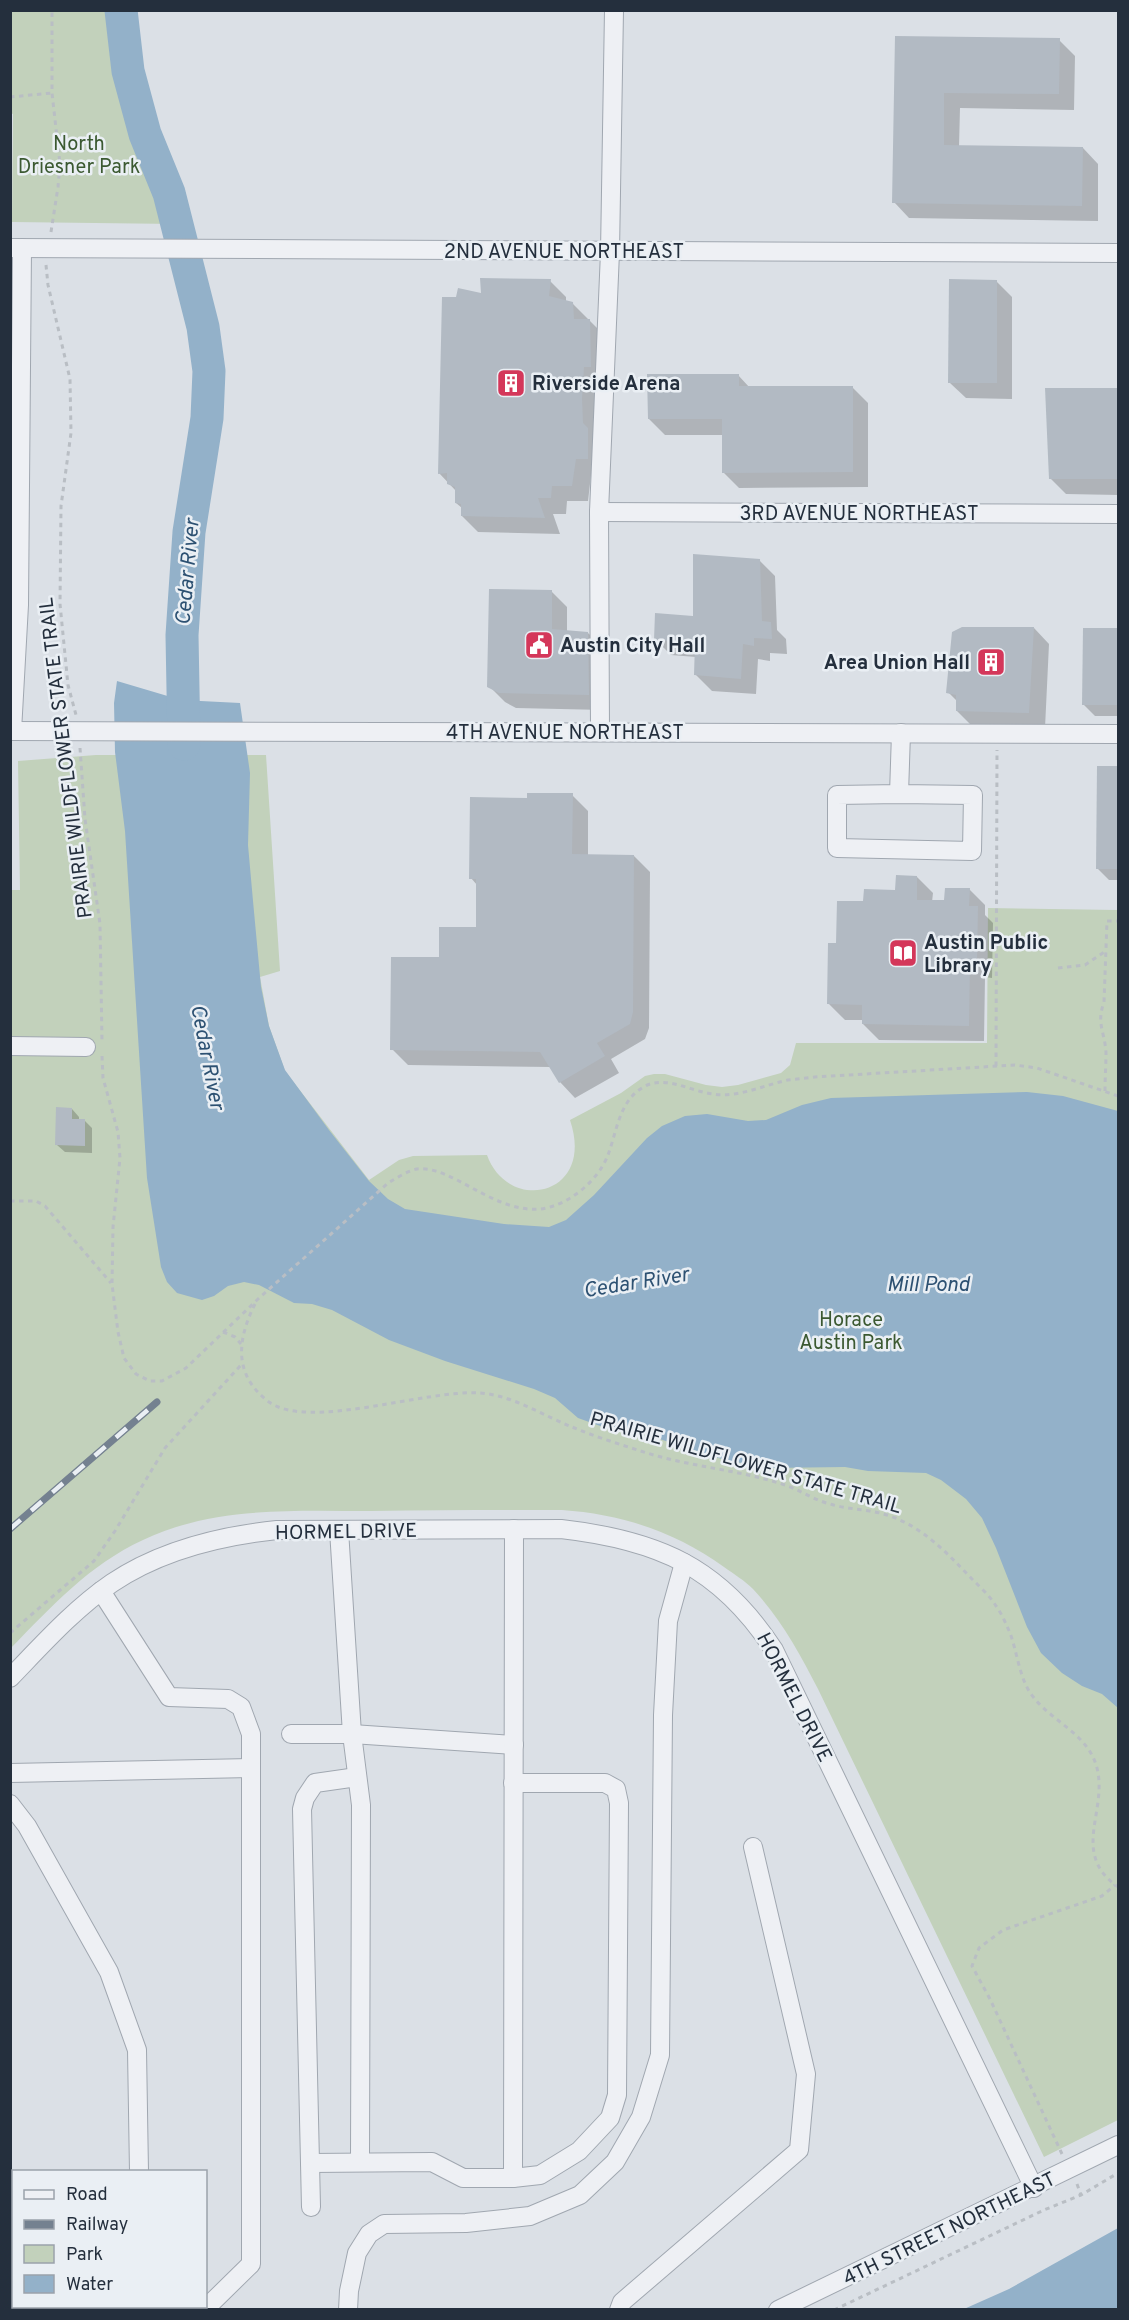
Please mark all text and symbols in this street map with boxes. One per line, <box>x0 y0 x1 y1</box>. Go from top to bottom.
park label: North Driesner Park <box>18 132 140 181</box>
street label: 2ND AVENUE NORTHEAST <box>444 240 684 266</box>
building icon: Riverside Arena <box>495 367 527 399</box>
place label: Riverside Arena <box>532 372 680 398</box>
street label: 3RD AVENUE NORTHEAST <box>739 502 979 528</box>
water label: Cedar River <box>170 516 207 626</box>
street label: PRAIRIE WILDFLOWER STATE TRAIL <box>34 596 100 920</box>
public building icon: Austin City Hall <box>523 629 555 661</box>
place label: Austin City Hall <box>560 634 705 660</box>
building icon: Area Union Hall <box>975 646 1007 678</box>
place label: Area Union Hall <box>824 651 970 677</box>
street label: 4TH AVENUE NORTHEAST <box>446 721 684 747</box>
place label: Austin Public Library <box>924 931 1048 980</box>
library icon: Austin Public Library <box>887 937 919 969</box>
water label: Cedar River <box>183 1002 230 1114</box>
water label: Cedar River <box>582 1262 693 1305</box>
water label: Mill Pond <box>887 1272 971 1299</box>
park label: Horace Austin Park <box>799 1308 903 1357</box>
street label: PRAIRIE WILDFLOWER STATE TRAIL <box>587 1407 904 1521</box>
street label: HORMEL DRIVE <box>275 1519 417 1547</box>
street label: HORMEL DRIVE <box>749 1629 837 1767</box>
street label: 4TH STREET NORTHEAST <box>839 2167 1061 2293</box>
legend <box>12 2170 207 2308</box>
text: Road <box>66 2184 108 2207</box>
text: Railway <box>66 2214 128 2237</box>
text: Park <box>66 2244 103 2267</box>
text: Water <box>66 2274 113 2297</box>

